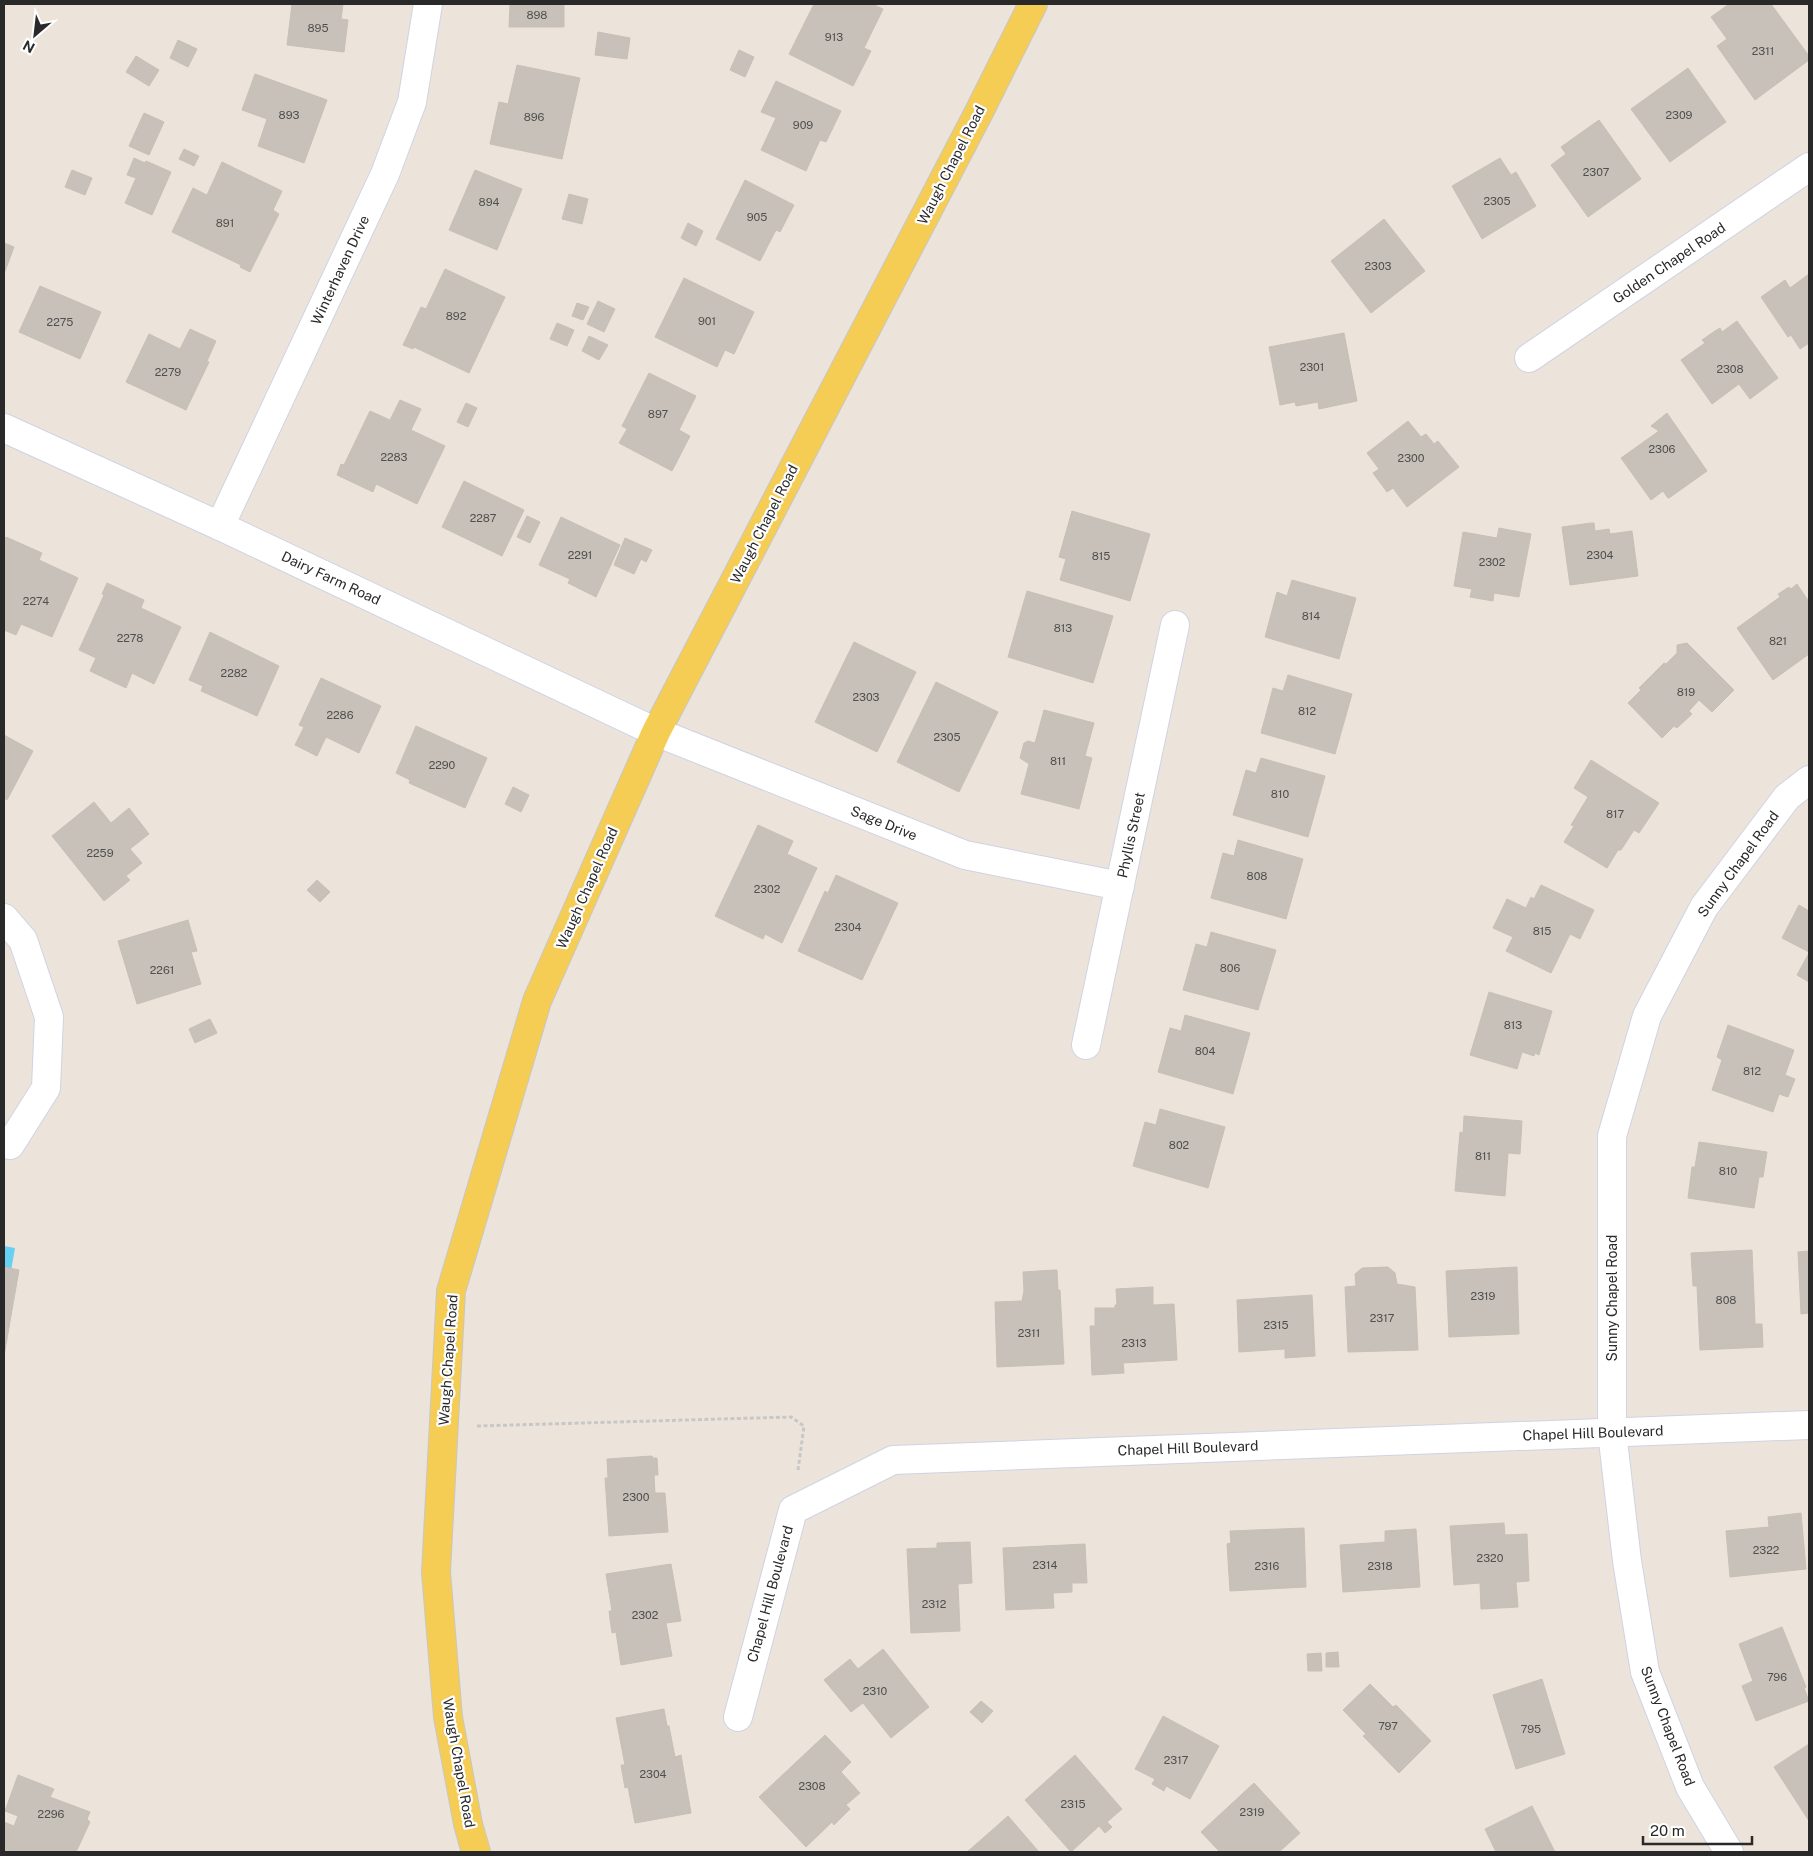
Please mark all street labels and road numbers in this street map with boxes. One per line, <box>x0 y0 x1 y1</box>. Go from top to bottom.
street label: Waugh Chapel Road <box>914 103 988 227</box>
street label: Winterhaven Drive <box>308 213 372 327</box>
street label: Golden Chapel Road <box>1610 219 1728 307</box>
street label: Waugh Chapel Road <box>727 462 801 586</box>
street label: Dairy Farm Road <box>279 548 383 608</box>
street label: Phyllis Street <box>1114 791 1148 879</box>
street label: Sage Drive <box>848 802 920 844</box>
street label: Sunny Chapel Road <box>1694 808 1782 920</box>
street label: Waugh Chapel Road <box>553 825 621 951</box>
street label: Sunny Chapel Road <box>1604 1235 1620 1361</box>
street label: Waugh Chapel Road <box>435 1294 461 1426</box>
street label: Chapel Hill Boulevard <box>1522 1423 1664 1443</box>
street label: Chapel Hill Boulevard <box>1117 1438 1259 1458</box>
street label: Chapel Hill Boulevard <box>744 1524 796 1664</box>
street label: Sunny Chapel Road <box>1638 1664 1698 1788</box>
street label: Waugh Chapel Road <box>440 1697 478 1829</box>

